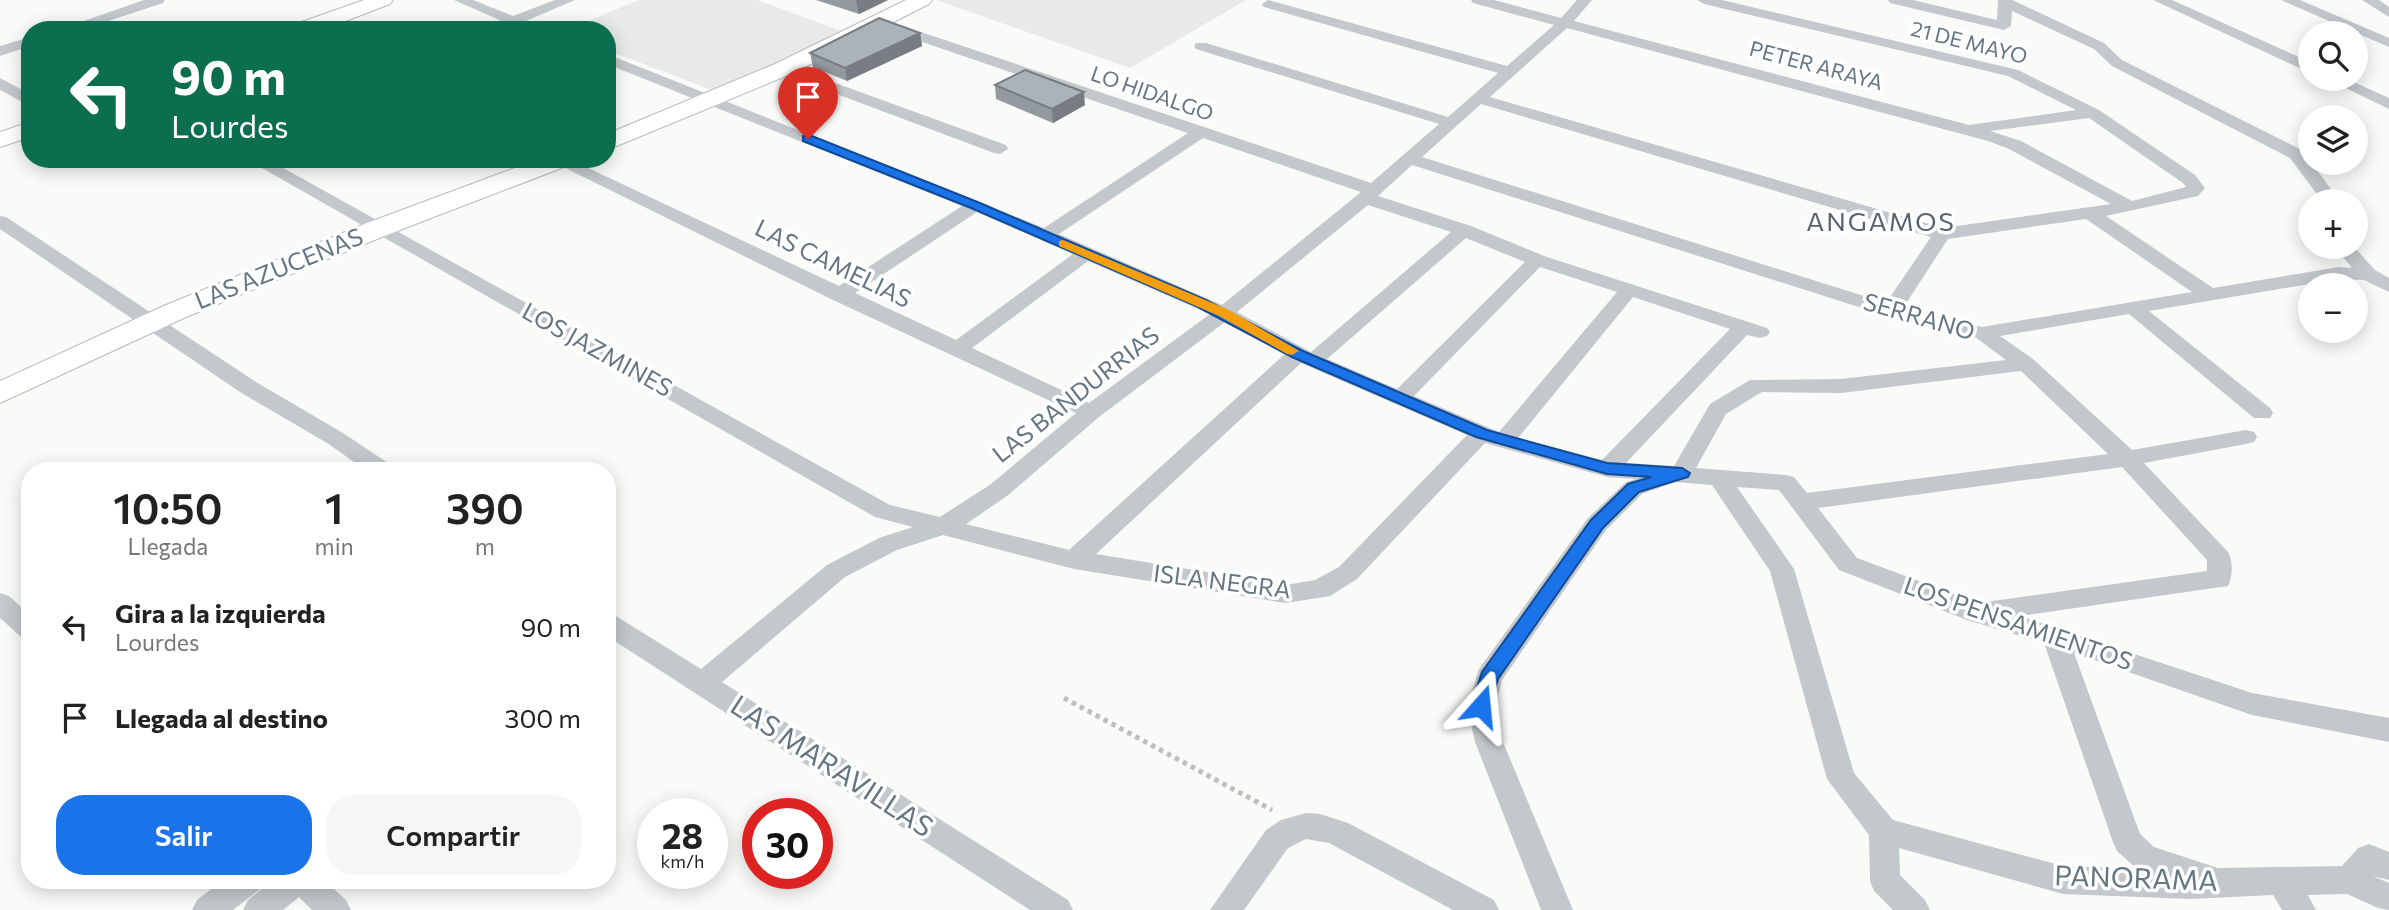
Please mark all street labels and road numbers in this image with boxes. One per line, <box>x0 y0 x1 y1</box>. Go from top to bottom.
street label: 21 DE MAYO <box>1908 15 2030 68</box>
street label: PETER ARAYA <box>1747 35 1886 94</box>
street label: LO HIDALGO <box>1088 60 1217 125</box>
street label: LAS CAMELIAS <box>751 212 917 313</box>
street label: LAS AZUCENAS <box>190 221 367 315</box>
street label: SERRANO <box>1860 286 1979 345</box>
street label: LOS JAZMINES <box>518 295 678 402</box>
street label: LAS BANDURRIAS <box>986 320 1164 468</box>
street label: ISLA NEGRA <box>1152 558 1293 603</box>
street label: LOS PENSAMIENTOS <box>1900 570 2137 675</box>
street label: LAS MARAVILLAS <box>725 687 940 843</box>
street label: PANORAMA <box>2054 857 2218 897</box>

